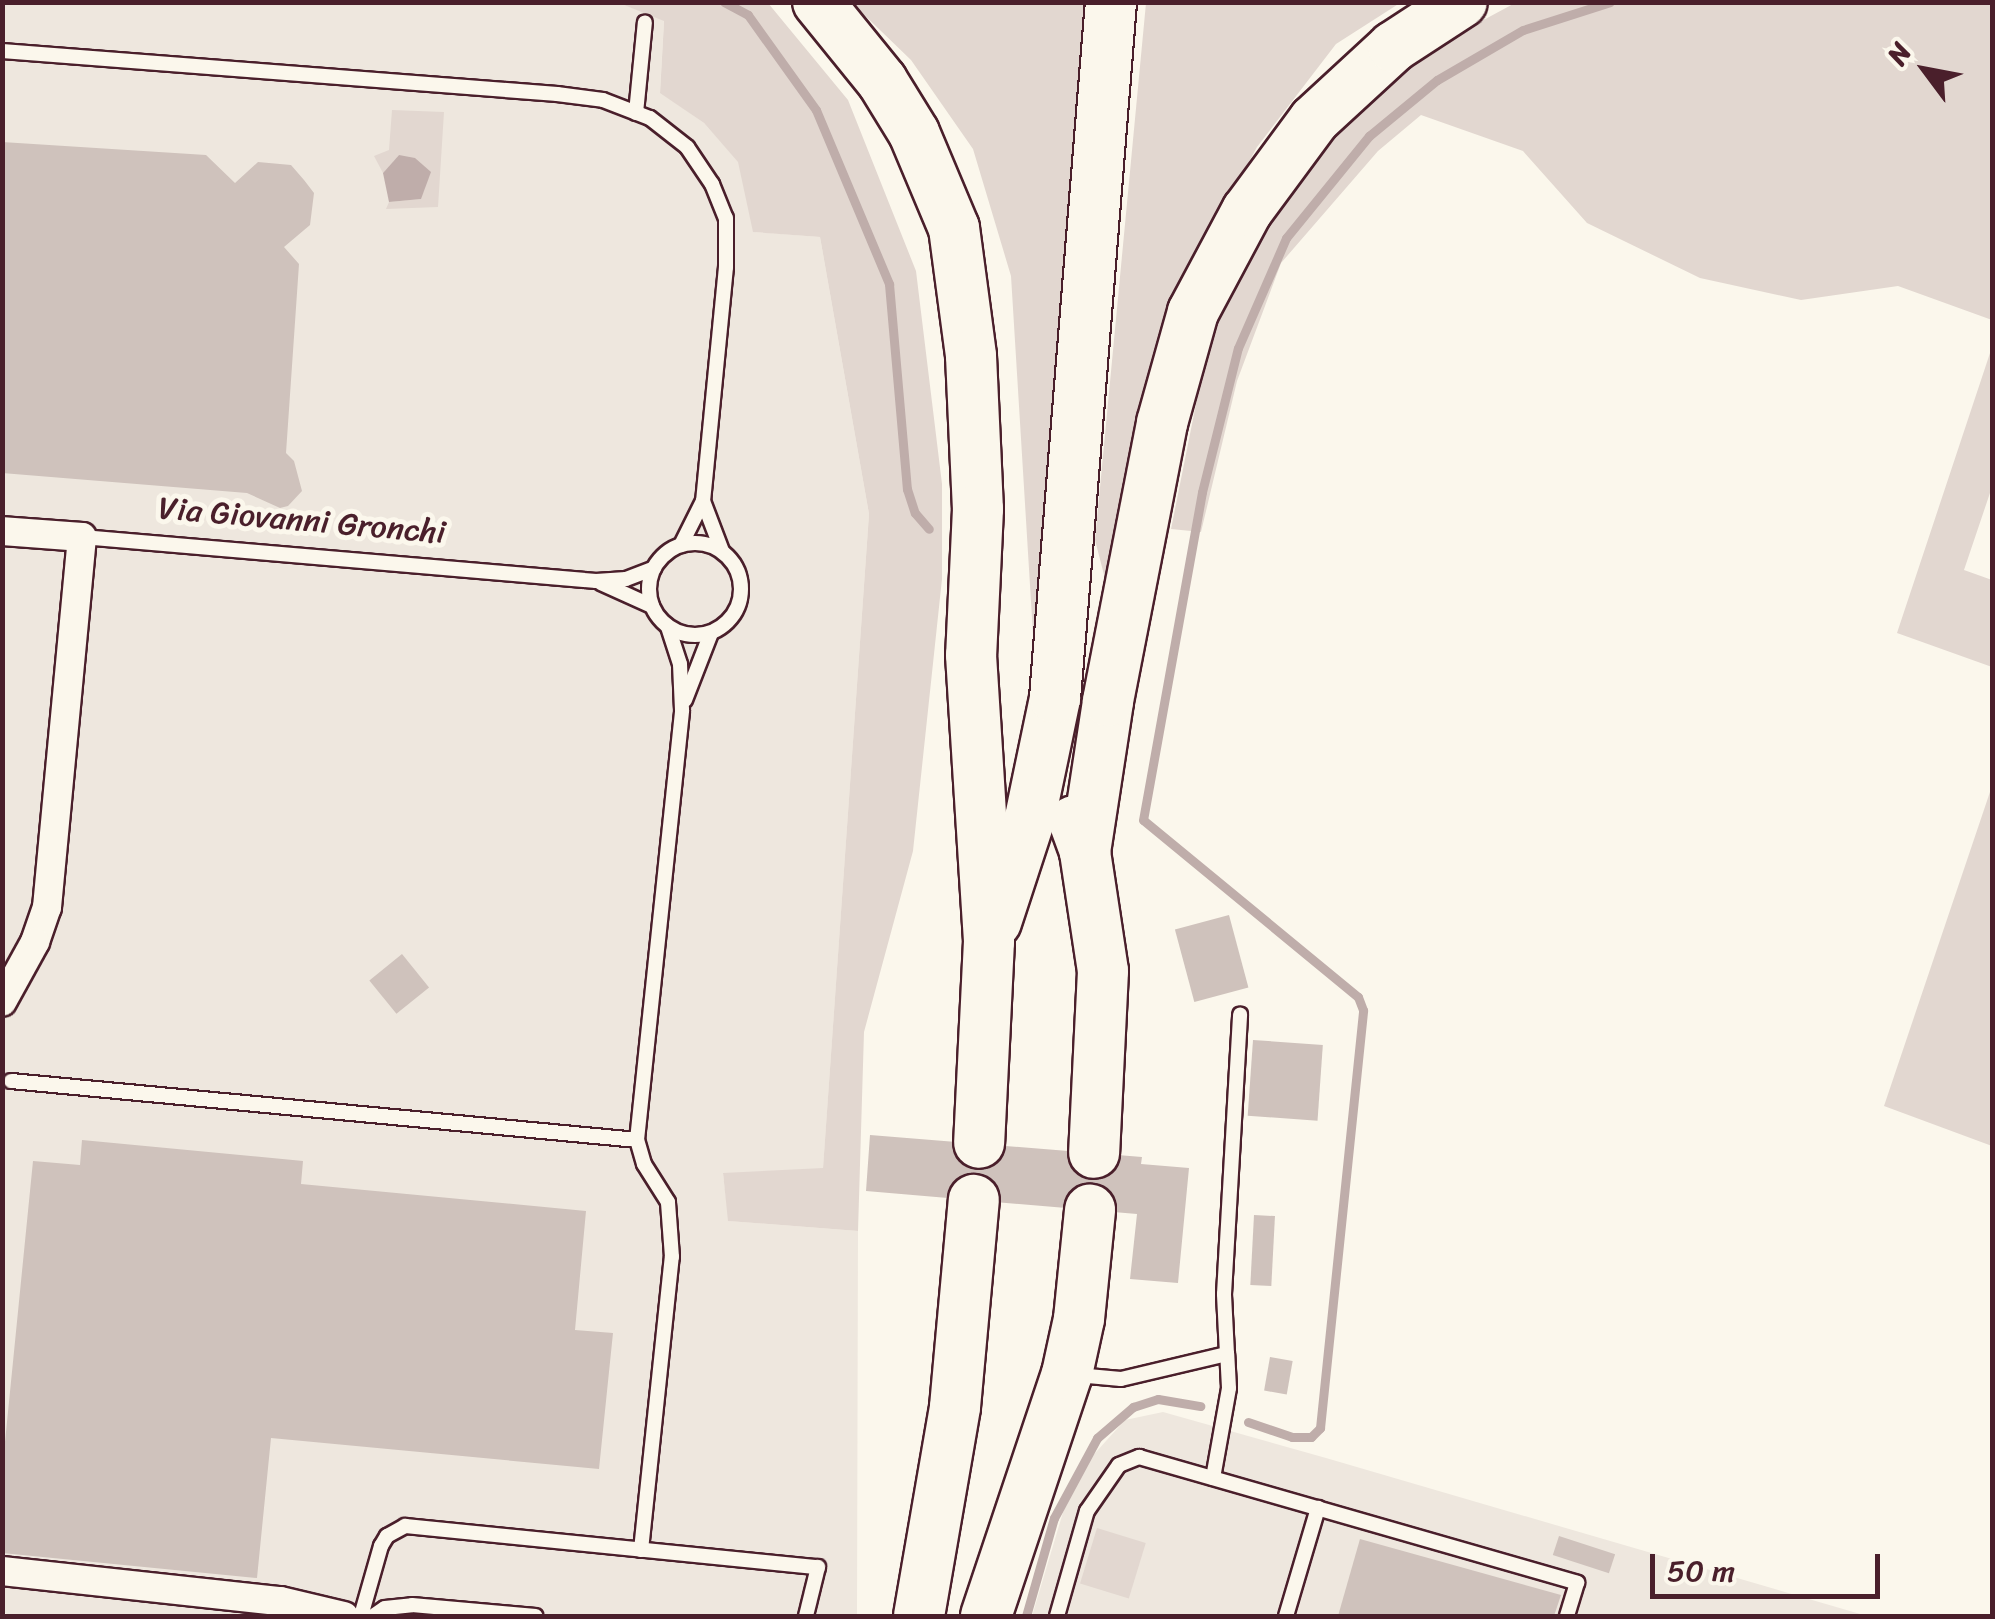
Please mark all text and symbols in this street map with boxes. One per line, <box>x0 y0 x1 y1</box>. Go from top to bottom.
north arrow <box>1875 20 1975 120</box>
text: N <box>1873 33 1925 75</box>
street label: Via Giovanni Gronchi <box>157 489 447 553</box>
scale bar <box>1655 1534 1885 1596</box>
text: 50 m <box>1667 1544 1735 1598</box>

